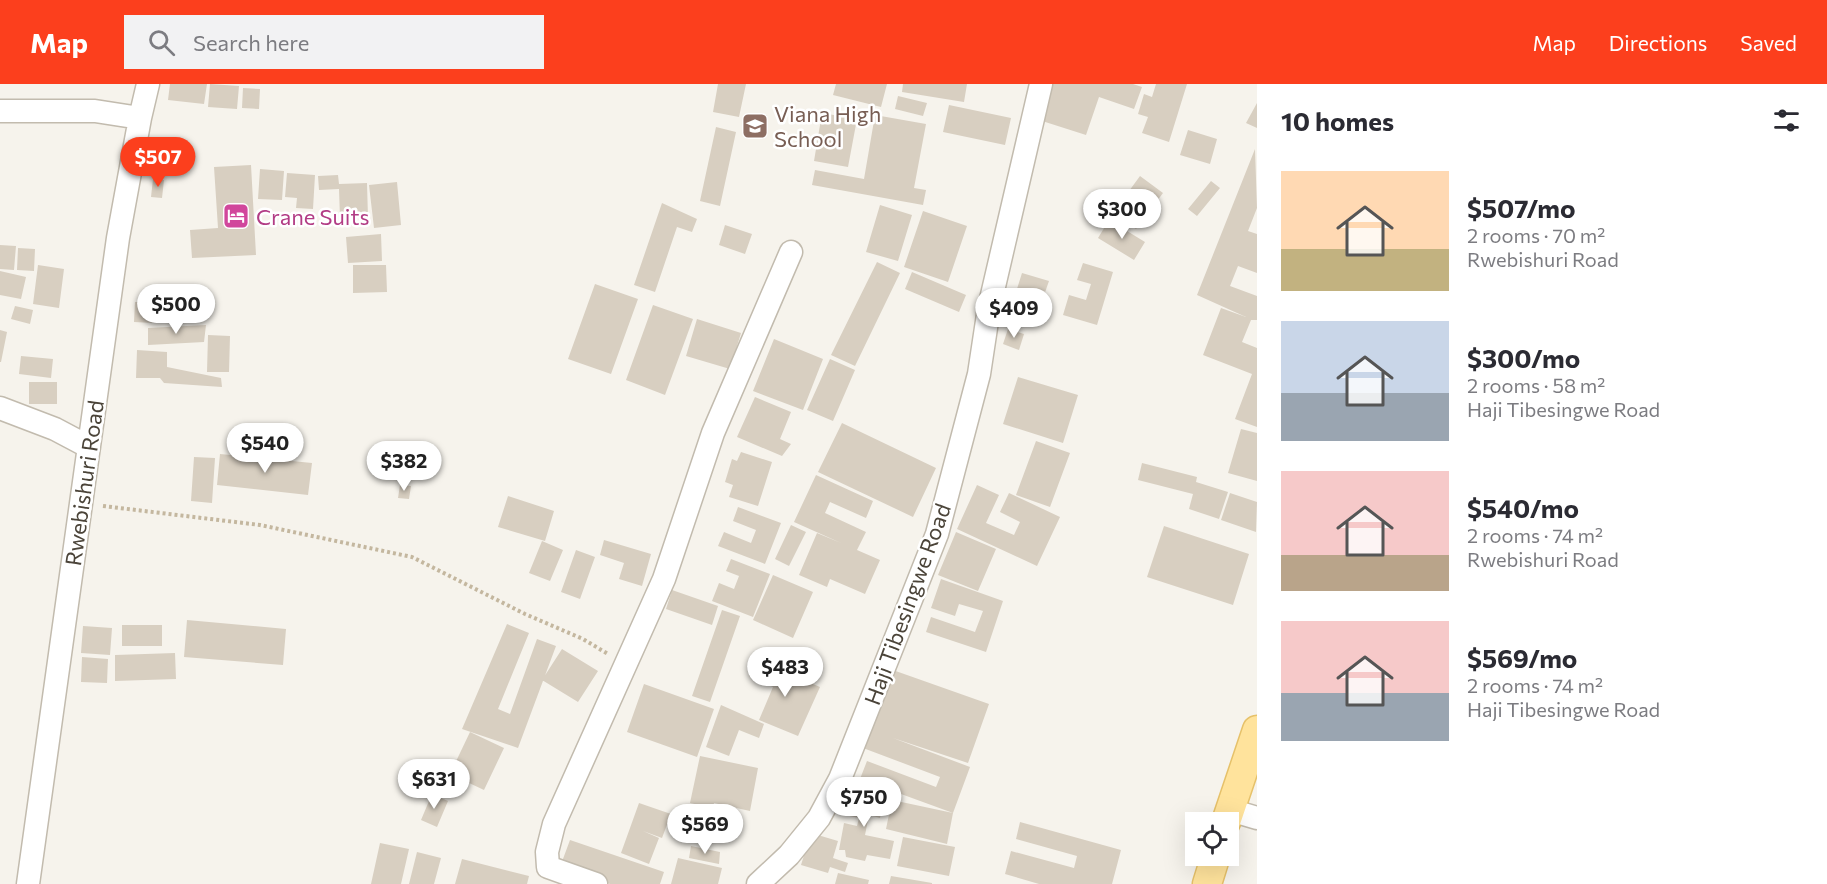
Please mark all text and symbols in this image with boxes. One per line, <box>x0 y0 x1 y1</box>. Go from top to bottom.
search box <box>124 15 544 69</box>
text: Map <box>30 25 88 59</box>
icon: search <box>145 26 178 59</box>
text: Search here <box>193 29 309 56</box>
text: Map <box>1533 30 1576 55</box>
text: Directions <box>1609 30 1707 55</box>
text: Saved <box>1740 30 1797 55</box>
place label: Viana High School <box>774 100 881 152</box>
icon: filters <box>1770 104 1803 137</box>
text: 10 homes <box>1281 105 1394 136</box>
school or university icon: Viana High School <box>740 111 770 141</box>
pin: $507 <box>122 137 194 188</box>
text: $507 <box>134 144 182 168</box>
pin: $300 <box>1086 189 1158 240</box>
text: $507/mo <box>1467 192 1576 223</box>
icon: home <box>1329 195 1401 267</box>
text: $300 <box>1097 196 1147 220</box>
hotel icon: Crane Suits <box>221 201 251 231</box>
place label: Crane Suits <box>256 203 369 230</box>
text: 2 rooms · 70 m² <box>1467 223 1605 247</box>
text: Rwebishuri Road <box>1467 247 1619 271</box>
pin: $500 <box>140 284 212 335</box>
pin: $409 <box>978 288 1050 339</box>
text: $500 <box>151 291 201 315</box>
text: $409 <box>989 295 1039 319</box>
text: $300/mo <box>1467 342 1580 373</box>
icon: home <box>1329 345 1401 417</box>
text: 2 rooms · 58 m² <box>1467 373 1605 397</box>
text: Haji Tibesingwe Road <box>1467 397 1660 421</box>
street label: Rwebishuri Road <box>59 398 109 568</box>
pin: $540 <box>229 423 301 474</box>
text: $540 <box>241 430 289 454</box>
pin: $382 <box>368 441 440 492</box>
text: $382 <box>381 448 427 472</box>
text: $540/mo <box>1467 492 1579 523</box>
icon: home <box>1329 495 1401 567</box>
street label: Haji Tibesingwe Road <box>858 500 956 708</box>
text: 2 rooms · 74 m² <box>1467 523 1603 547</box>
text: Rwebishuri Road <box>1467 547 1619 571</box>
text: $569/mo <box>1467 642 1577 673</box>
icon: home <box>1329 645 1401 717</box>
pin: $483 <box>749 647 821 698</box>
text: $483 <box>761 654 809 678</box>
text: 2 rooms · 74 m² <box>1467 673 1603 697</box>
text: Haji Tibesingwe Road <box>1467 697 1660 721</box>
pin: $631 <box>398 759 470 810</box>
text: $631 <box>412 766 456 790</box>
pin: $750 <box>828 777 900 828</box>
text: $750 <box>840 784 888 808</box>
pin: $569 <box>669 804 741 855</box>
text: $569 <box>681 811 729 835</box>
map controls <box>1185 812 1239 866</box>
button: locate <box>1185 812 1239 866</box>

